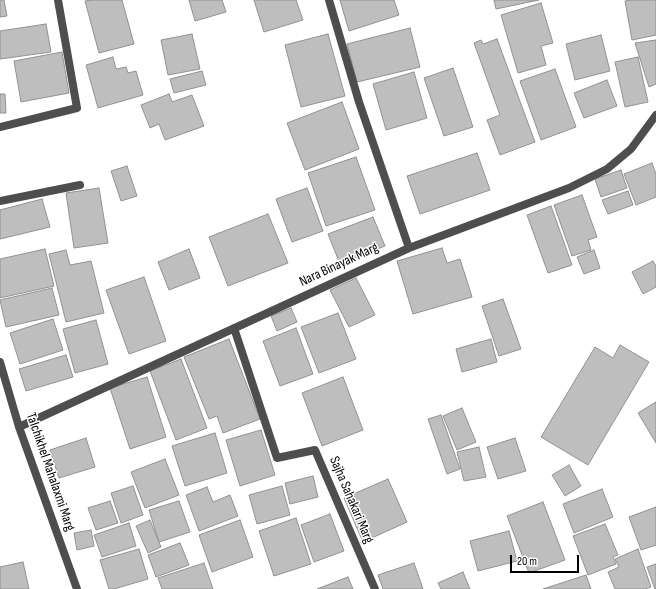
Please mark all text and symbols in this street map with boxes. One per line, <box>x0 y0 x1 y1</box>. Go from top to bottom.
street label: Nara Binayak Marg <box>297 239 381 291</box>
street label: Talchikhel Mahalaxmi Marg <box>22 411 78 533</box>
street label: Sajha Sahakari Marg <box>325 454 377 546</box>
scale bar <box>512 547 581 573</box>
text: 20 m <box>517 554 537 569</box>

